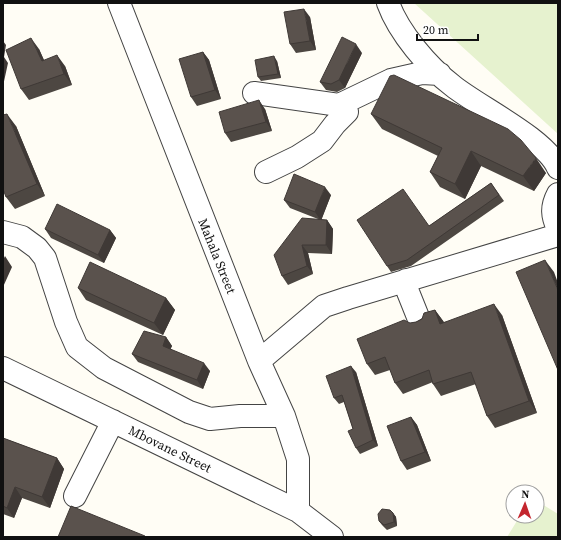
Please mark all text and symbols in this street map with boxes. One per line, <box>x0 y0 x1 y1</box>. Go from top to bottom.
scale bar <box>417 16 478 42</box>
text: 20 m <box>423 22 449 38</box>
street label: Mahala Street <box>194 216 240 297</box>
street label: Mbovane Street <box>126 422 215 477</box>
north arrow <box>505 484 545 524</box>
text: N <box>521 487 530 502</box>

